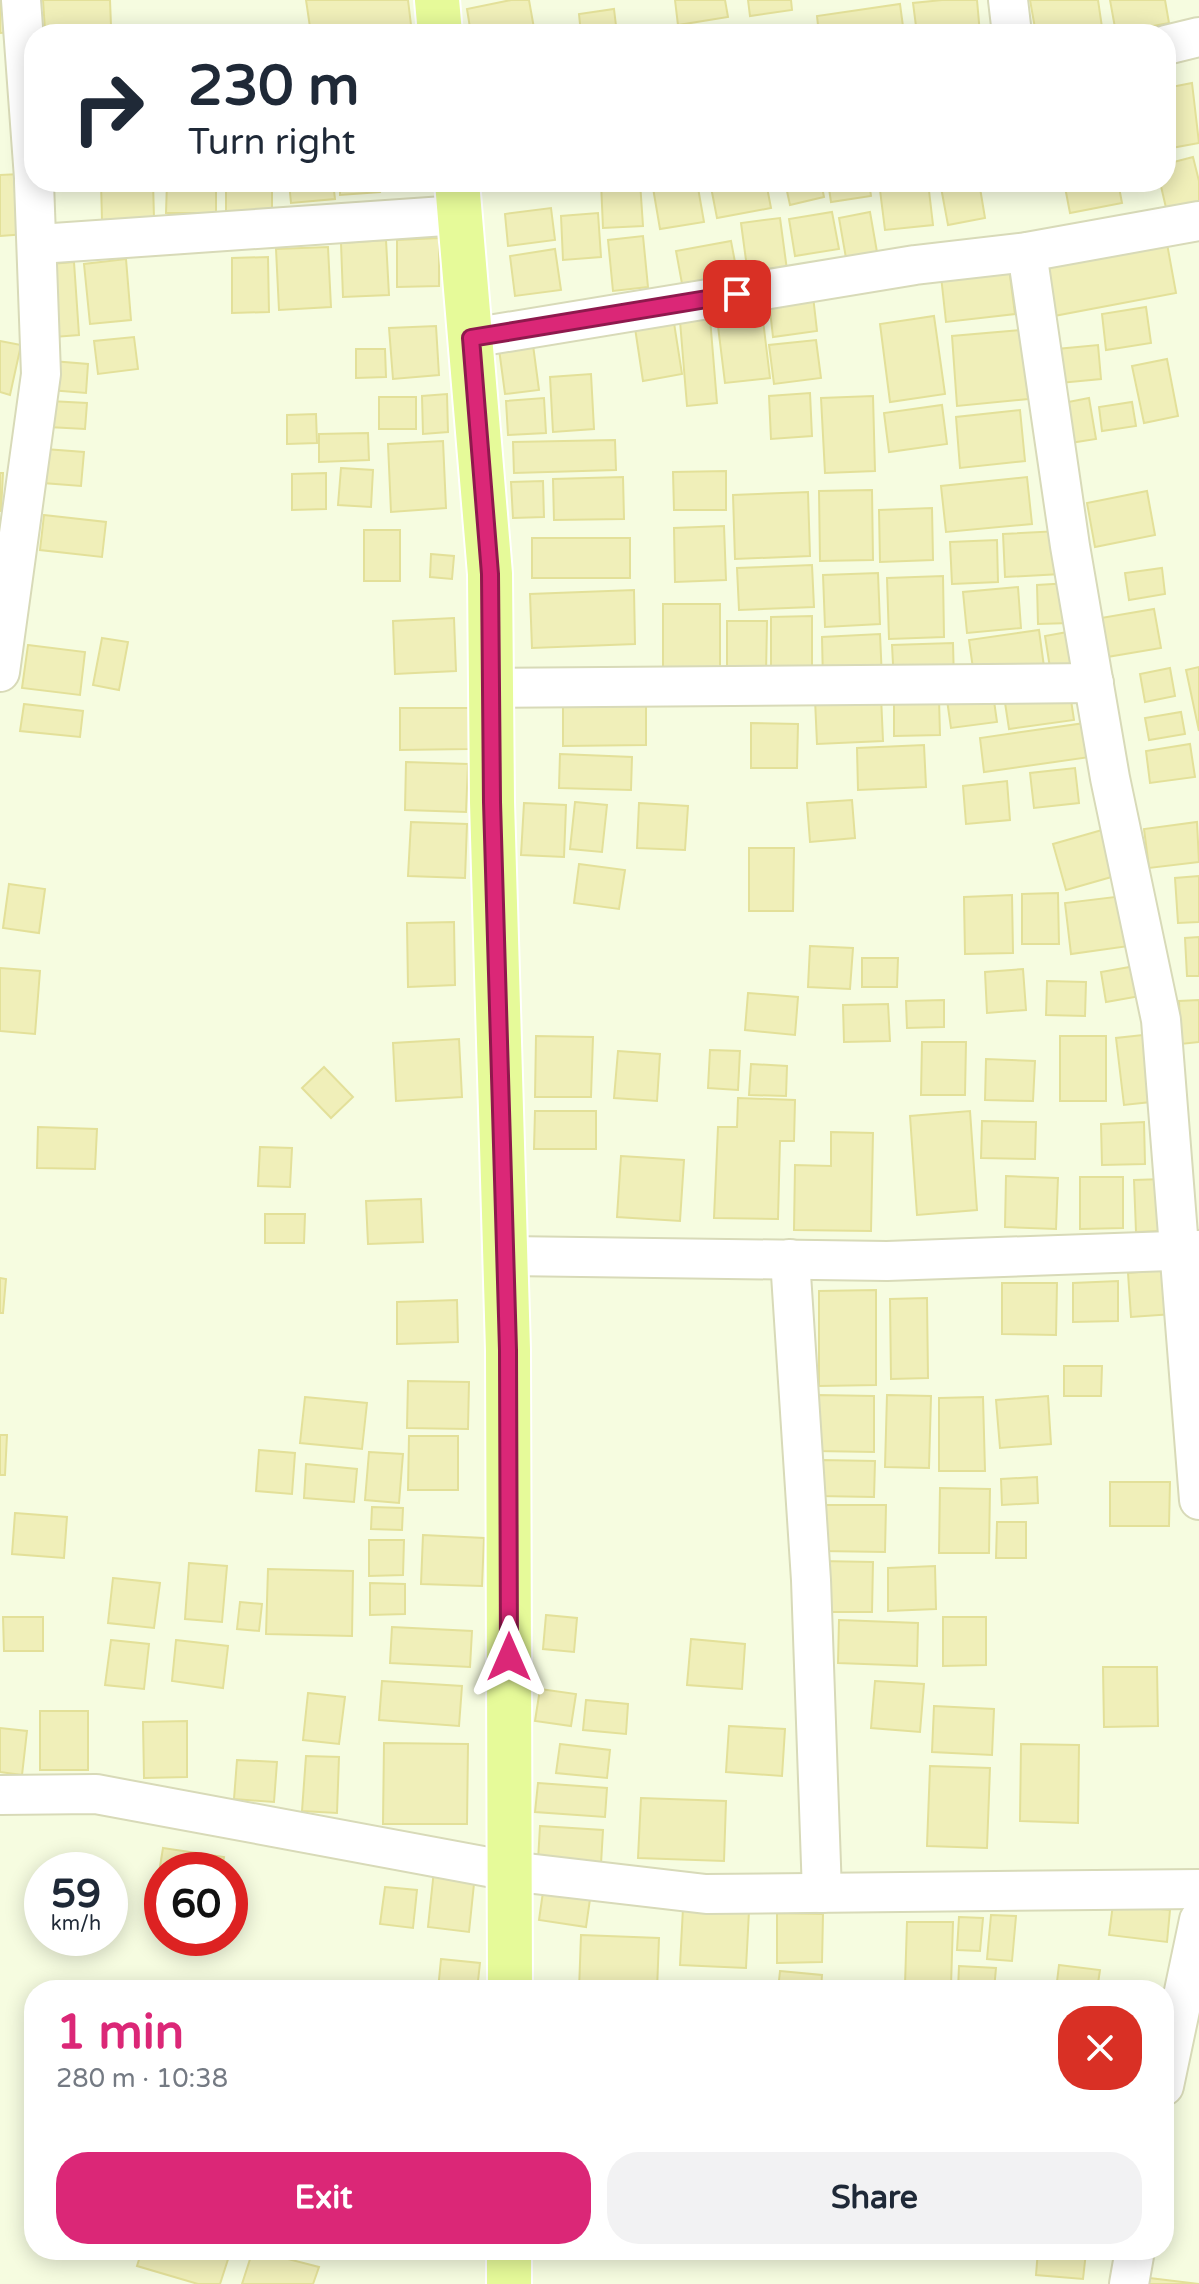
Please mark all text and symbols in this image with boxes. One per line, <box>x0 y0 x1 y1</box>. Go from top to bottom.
text: 230 m <box>188 53 359 120</box>
icon: right <box>56 56 160 160</box>
text: Turn right <box>188 121 355 164</box>
pin <box>703 260 771 328</box>
icon: arrive <box>715 272 759 316</box>
position arrow <box>467 1615 551 1699</box>
speed limit sign: 60 <box>144 1852 248 1956</box>
text: 59 <box>51 1870 101 1918</box>
text: km/h <box>51 1912 101 1936</box>
text: 1 min <box>56 2004 184 2062</box>
button: close <box>1058 2006 1142 2090</box>
text: 280 m · 10:38 <box>56 2063 228 2094</box>
button: Exit <box>56 2152 591 2244</box>
button: Share <box>607 2152 1142 2244</box>

